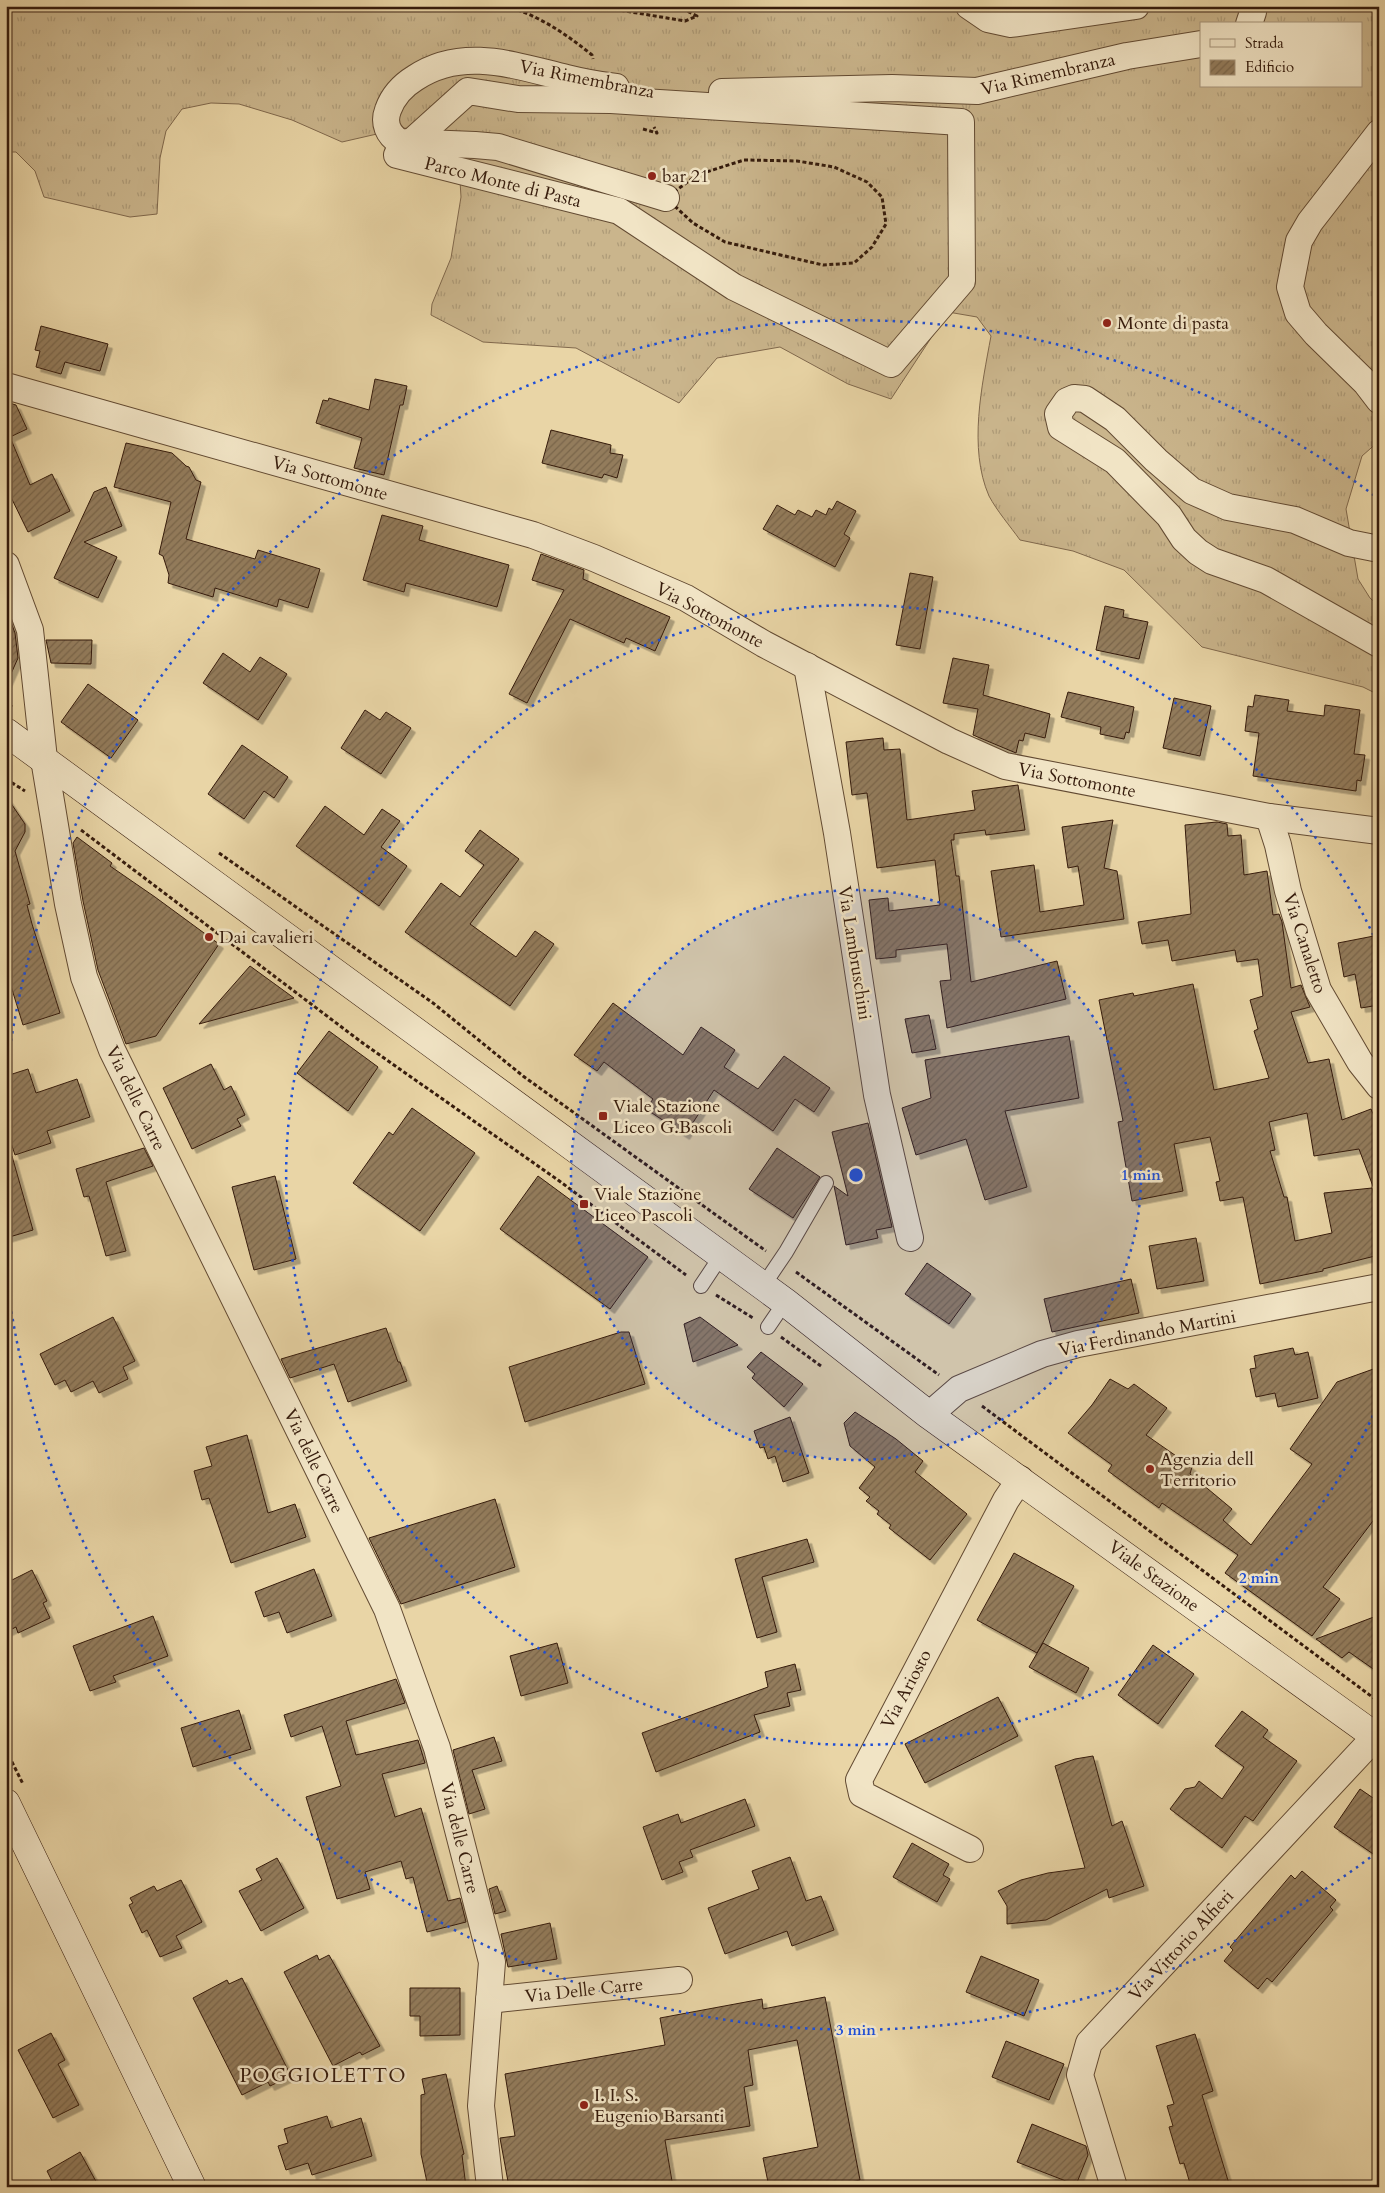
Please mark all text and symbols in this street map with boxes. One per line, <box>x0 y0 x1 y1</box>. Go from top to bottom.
legend <box>1200 22 1362 88</box>
text: Strada <box>1245 33 1284 53</box>
street label: Via Rimembranza <box>979 47 1118 102</box>
street label: Via Rimembranza <box>517 54 657 105</box>
text: Edificio <box>1245 57 1294 77</box>
street label: Parco Monte di Pasta <box>422 151 584 214</box>
place label: bar 21 <box>662 164 709 189</box>
marker: bar 21 <box>646 170 658 182</box>
place label: Monte di pasta <box>1117 311 1229 336</box>
marker: Monte di pasta <box>1101 317 1113 329</box>
street label: Via Sottomonte <box>269 450 391 507</box>
street label: Via Sottomonte <box>651 576 769 655</box>
street label: Via Sottomonte <box>1016 757 1138 804</box>
street label: Via Lambruschini <box>832 884 877 1022</box>
street label: Via Canaletto <box>1277 890 1333 997</box>
place label: Dai cavalieri <box>219 925 314 950</box>
marker: Dai cavalieri <box>203 931 215 943</box>
street label: Via delle Carre <box>99 1042 172 1155</box>
place label: Viale Stazione Liceo G.Bascoli <box>613 1094 732 1140</box>
marker: Viale Stazione Liceo G.Bascoli <box>597 1110 609 1122</box>
text: 1 min <box>1121 1165 1161 1185</box>
centre of rings <box>847 1166 865 1184</box>
place label: Viale Stazione Liceo Pascoli <box>594 1182 701 1228</box>
marker: Viale Stazione Liceo Pascoli <box>578 1198 590 1210</box>
street label: Via Ferdinando Martini <box>1056 1304 1238 1363</box>
street label: Via delle Carre <box>277 1405 350 1518</box>
place label: Agenzia dell Territorio <box>1160 1447 1254 1493</box>
marker: Agenzia dell Territorio <box>1144 1463 1156 1475</box>
street label: Viale Stazione <box>1103 1535 1204 1618</box>
text: 2 min <box>1239 1568 1279 1588</box>
street label: Via Ariosto <box>875 1645 938 1733</box>
street label: Via delle Carre <box>434 1780 485 1896</box>
street label: Via Vittorio Alfieri <box>1123 1884 1240 2006</box>
street label: Via Delle Carre <box>524 1972 644 2009</box>
text: 3 min <box>836 2020 876 2040</box>
district label: POGGIOLETTO <box>240 2062 406 2089</box>
place label: I. I. S. Eugenio Barsanti <box>594 2083 724 2129</box>
marker: I. I. S. Eugenio Barsanti <box>578 2099 590 2111</box>

